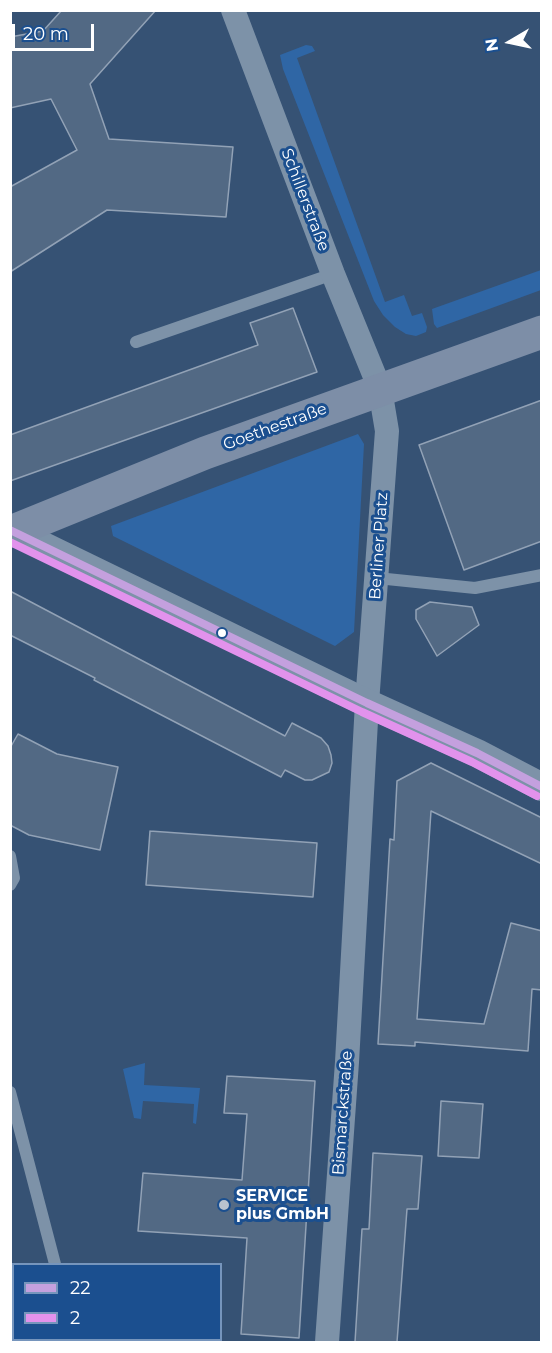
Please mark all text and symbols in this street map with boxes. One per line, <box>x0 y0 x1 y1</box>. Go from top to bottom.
scale bar <box>15 12 98 50</box>
north arrow <box>480 12 540 72</box>
text: 20 m <box>23 23 69 45</box>
text: N <box>481 37 502 53</box>
street label: Schillerstraße <box>277 146 333 254</box>
street label: Goethestraße <box>221 399 329 455</box>
street label: Berliner Platz <box>366 492 392 600</box>
unlabelled marker <box>216 627 228 639</box>
street label: Bismarckstraße <box>329 1050 357 1176</box>
place label: SERVICE plus GmbH <box>236 1186 329 1224</box>
marker: SERVICE plus GmbH <box>217 1198 231 1212</box>
legend <box>12 1263 222 1341</box>
text: 22 <box>70 1277 90 1299</box>
text: 2 <box>70 1307 80 1329</box>

